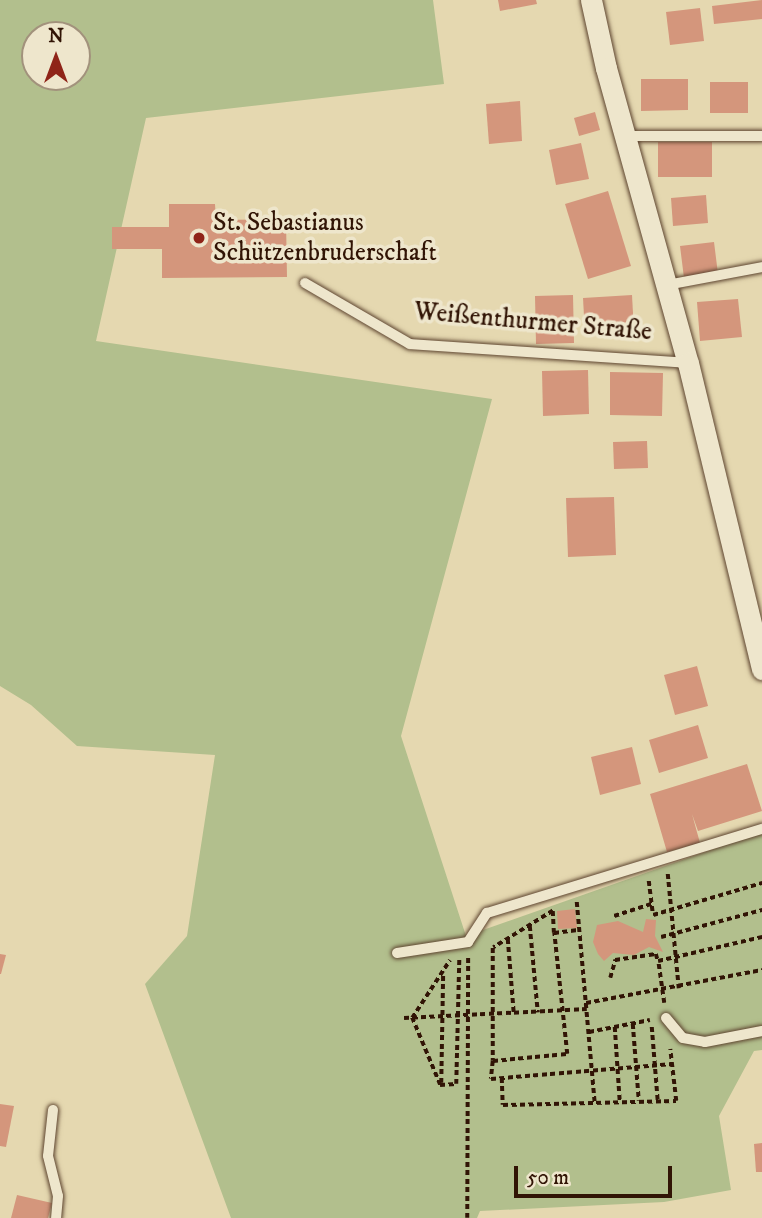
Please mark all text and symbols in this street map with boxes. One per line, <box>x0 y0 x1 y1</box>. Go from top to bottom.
north arrow <box>21 21 91 91</box>
text: N <box>48 25 64 48</box>
place label: St. Sebastianus Schützenbruderschaft <box>213 207 437 268</box>
marker: St. Sebastianus Schützenbruderschaft <box>191 230 207 246</box>
street label: Weißenthurmer Straße <box>413 296 653 348</box>
scale bar <box>517 1152 674 1196</box>
text: 50 m <box>527 1165 569 1191</box>

